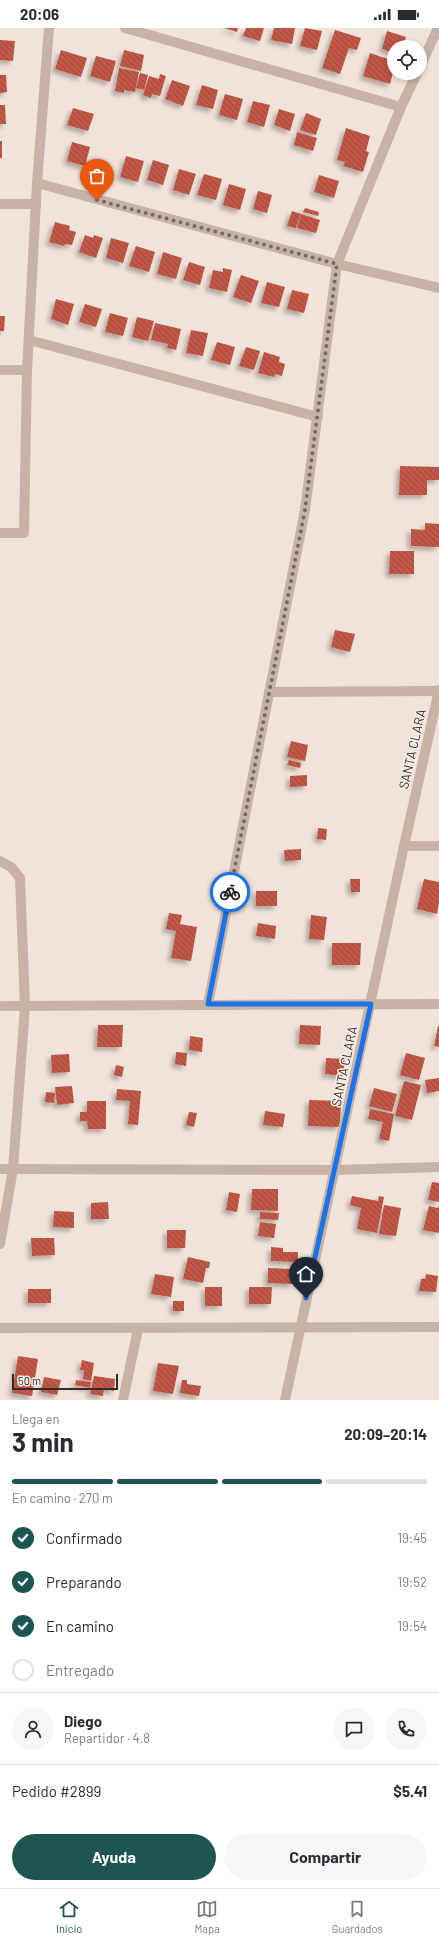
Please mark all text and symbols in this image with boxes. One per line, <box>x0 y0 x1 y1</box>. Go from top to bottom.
text: 20:06 <box>20 5 59 23</box>
map controls <box>387 40 427 80</box>
button: locate <box>387 40 427 80</box>
pin <box>80 159 114 200</box>
icon: bag <box>86 165 108 187</box>
street label: SANTA CLARA <box>395 707 429 790</box>
courier <box>210 872 250 912</box>
icon: bike <box>219 881 241 903</box>
street label: SANTA CLARA <box>328 1024 360 1108</box>
pin <box>289 1257 323 1298</box>
icon: home <box>295 1263 317 1285</box>
scale bar <box>12 1372 118 1391</box>
text: 50 m <box>18 1374 41 1387</box>
text: Llega en <box>12 1411 59 1427</box>
text: 20:09–20:14 <box>344 1425 427 1443</box>
text: 3 min <box>12 1426 74 1457</box>
text: En camino · 270 m <box>12 1490 113 1506</box>
icon: check <box>12 1527 34 1549</box>
text: Confirmado <box>46 1529 122 1547</box>
text: 19:45 <box>397 1530 427 1546</box>
icon: check <box>12 1571 34 1593</box>
text: Preparando <box>46 1573 122 1591</box>
text: 19:52 <box>398 1574 427 1590</box>
icon: check <box>12 1615 34 1637</box>
text: En camino <box>46 1617 114 1635</box>
text: 19:54 <box>397 1618 427 1634</box>
text: Entregado <box>46 1661 114 1679</box>
button: person <box>12 1708 54 1750</box>
button: chat <box>333 1708 375 1750</box>
button: phone <box>385 1708 427 1750</box>
text: Diego <box>64 1712 102 1730</box>
text: Repartidor · 4.8 <box>64 1730 150 1746</box>
text: Pedido #2899 <box>12 1782 101 1800</box>
text: $5.41 <box>393 1782 427 1800</box>
button: Ayuda <box>12 1834 216 1880</box>
button: Compartir <box>224 1834 427 1880</box>
tab: Inicio <box>56 1898 82 1935</box>
tab: Mapa <box>194 1898 220 1935</box>
tab: Guardados <box>332 1898 383 1935</box>

